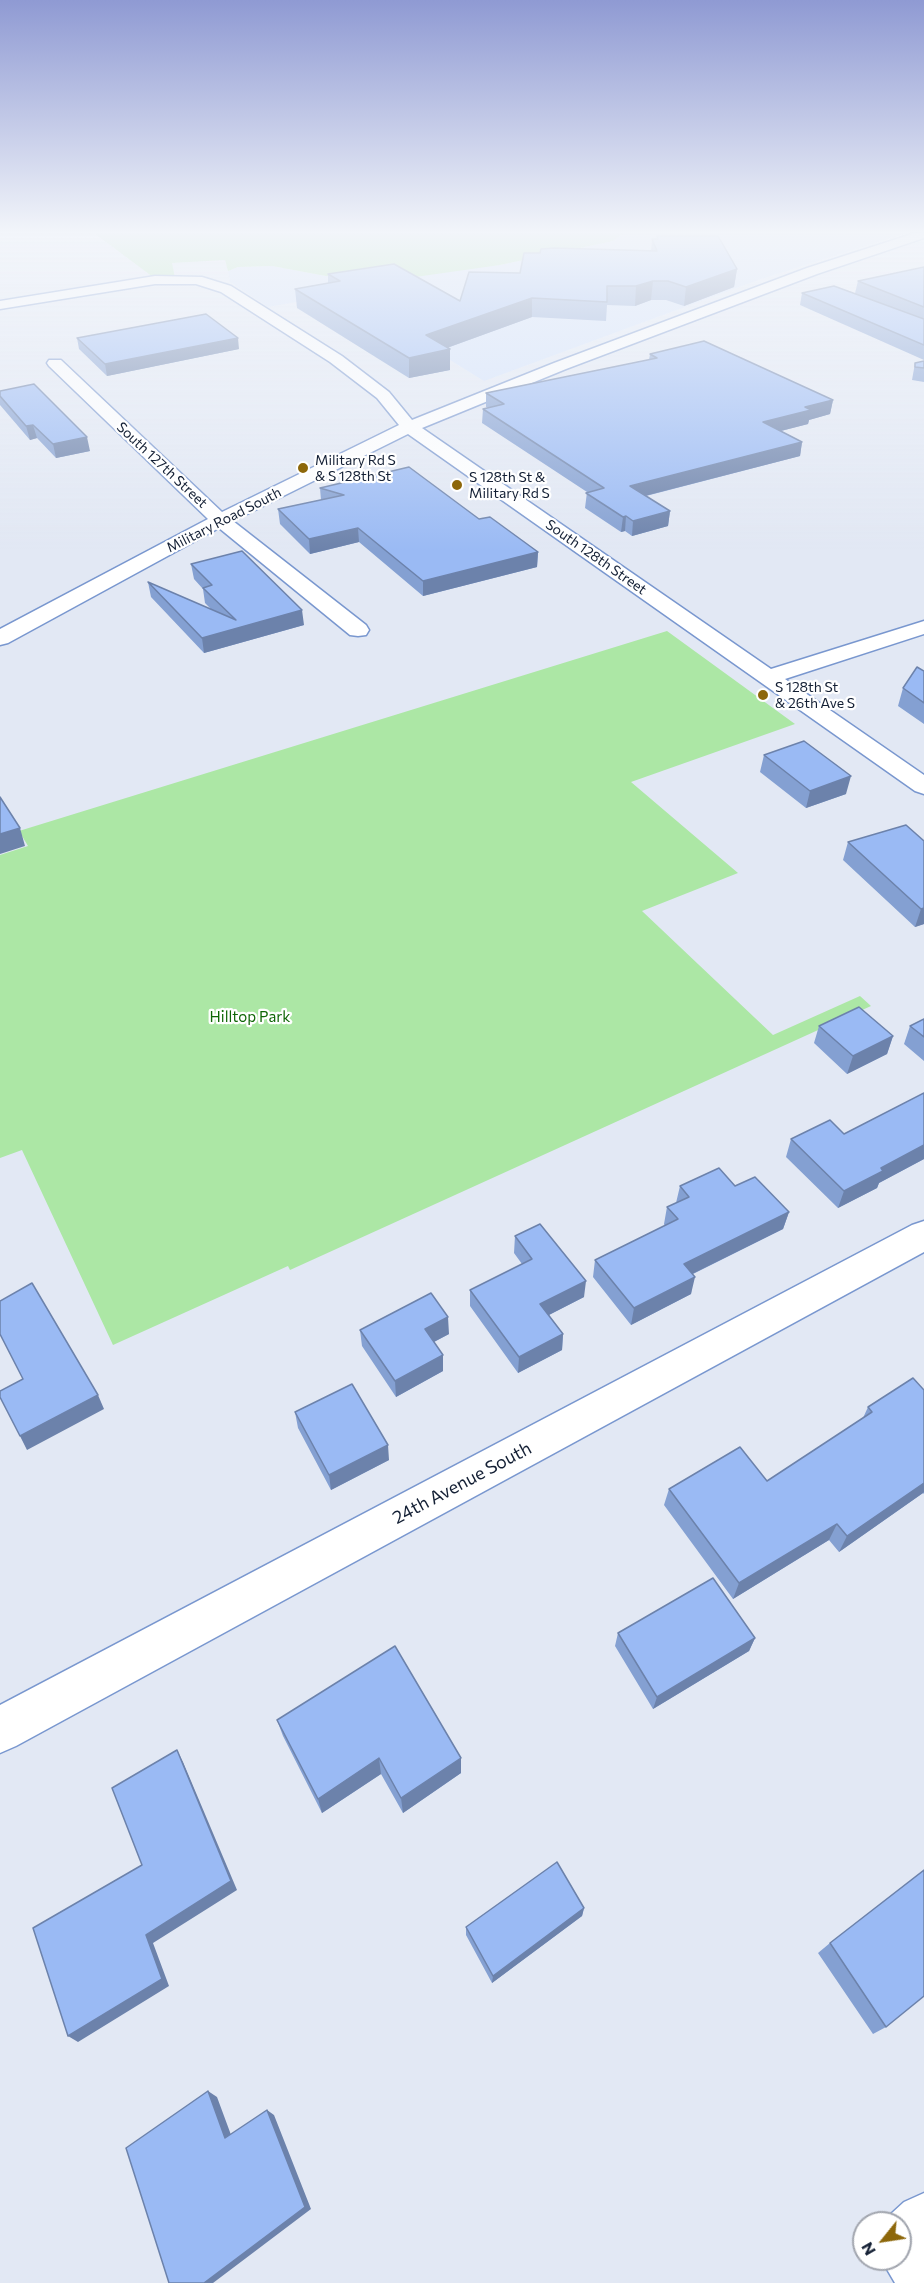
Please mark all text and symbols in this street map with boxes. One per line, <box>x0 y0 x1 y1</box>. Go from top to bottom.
street label: South 127th Street <box>113 419 211 511</box>
place label: Military Rd S & S 128th St <box>315 452 396 484</box>
marker: Military Rd S & S 128th St <box>296 461 310 475</box>
place label: S 128th St & Military Rd S <box>469 469 550 502</box>
marker: S 128th St & Military Rd S <box>450 478 464 492</box>
street label: Military Road South <box>164 484 284 556</box>
street label: South 128th Street <box>542 516 650 598</box>
place label: S 128th St & 26th Ave S <box>775 679 855 712</box>
marker: S 128th St & 26th Ave S <box>756 688 770 702</box>
park label: Hilltop Park <box>210 1008 290 1026</box>
street label: 24th Avenue South <box>389 1437 535 1529</box>
north arrow <box>852 2211 912 2271</box>
text: N <box>856 2239 879 2259</box>

